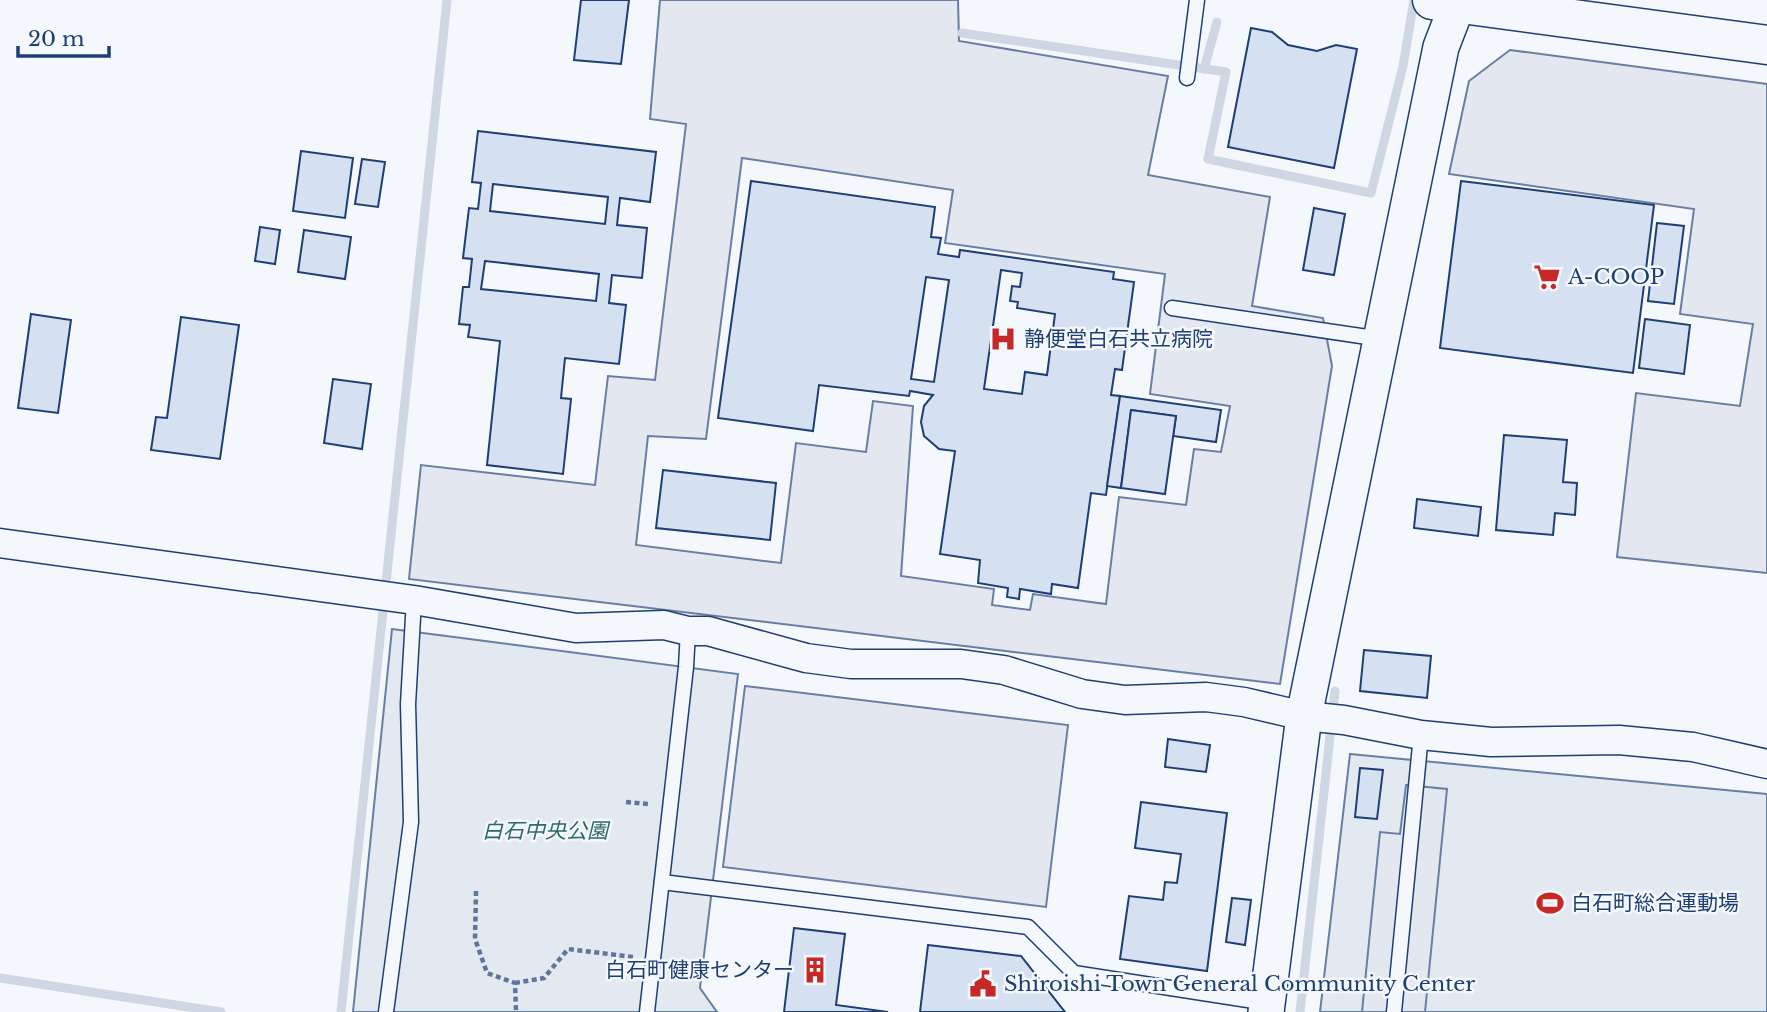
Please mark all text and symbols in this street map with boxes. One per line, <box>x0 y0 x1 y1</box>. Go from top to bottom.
scale bar <box>18 14 108 58</box>
text: 20 m <box>28 26 85 52</box>
supermarket icon: A-COOP <box>1532 262 1562 292</box>
place label: A-COOP <box>1567 264 1664 290</box>
hospital icon: 静便堂白石共立病院 <box>988 324 1018 354</box>
place label: 静便堂白石共立病院 <box>1024 326 1213 352</box>
park label: 白石中央公園 <box>482 818 611 844</box>
sports icon: 白石町総合運動場 <box>1535 888 1565 918</box>
place label: 白石町総合運動場 <box>1571 890 1739 916</box>
building icon: 白石町健康センター <box>800 955 830 985</box>
place label: 白石町健康センター <box>605 957 794 983</box>
public building icon: Shiroishi Town General Community Center <box>968 969 998 999</box>
place label: Shiroishi Town General Community Center <box>1004 971 1475 997</box>

